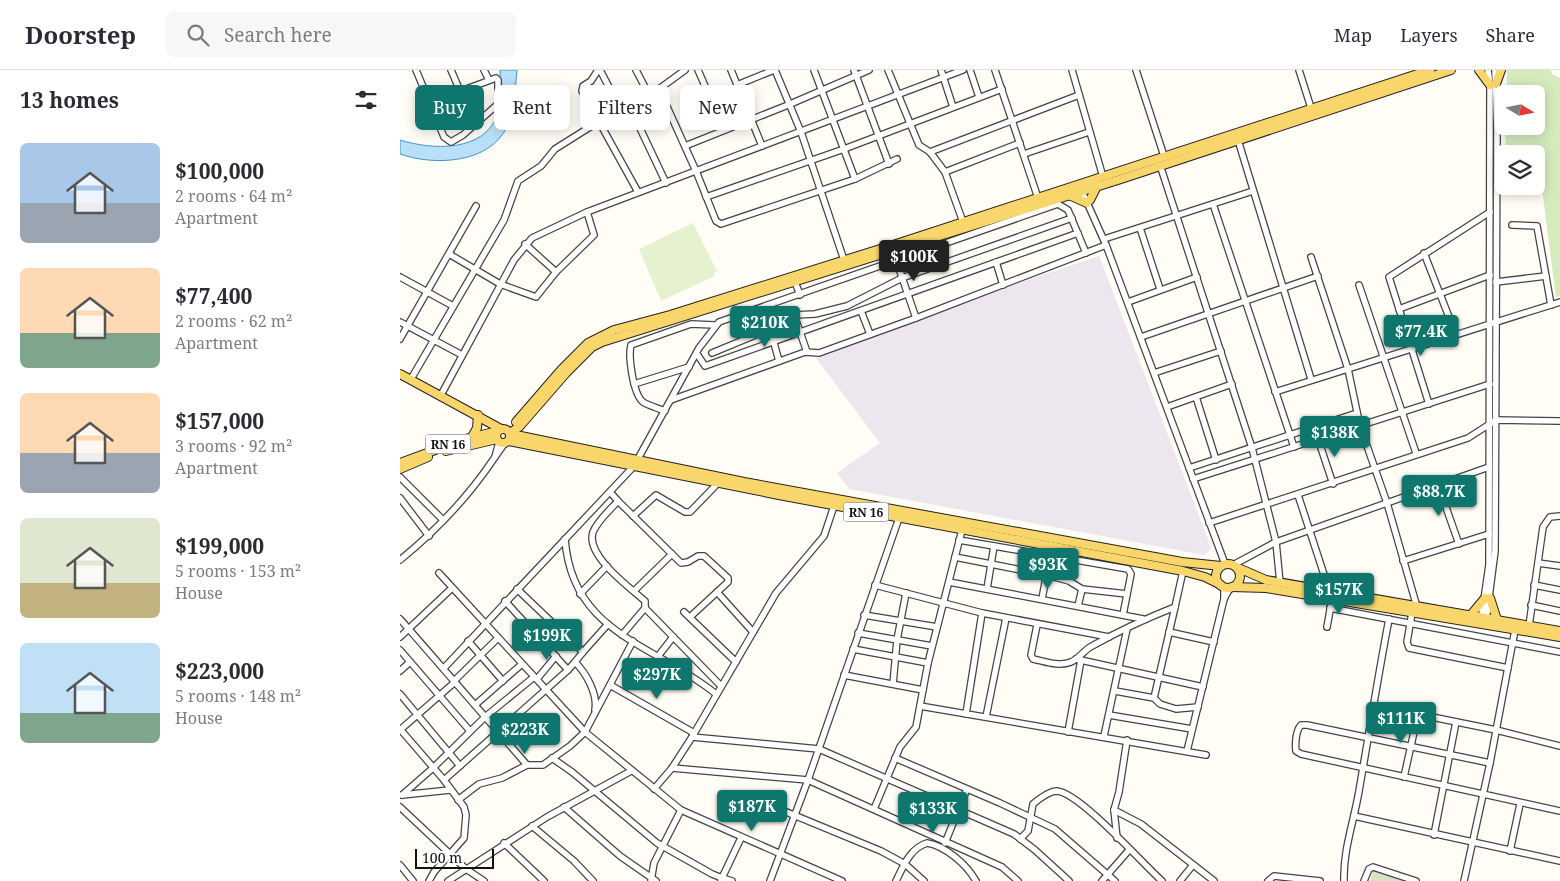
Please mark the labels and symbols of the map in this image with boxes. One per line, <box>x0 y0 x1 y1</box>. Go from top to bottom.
north arrow <box>1495 85 1545 135</box>
pin: $100K <box>879 240 949 282</box>
pin: $210K <box>730 306 800 348</box>
pin: $77.4K <box>1380 314 1462 357</box>
pin: $138K <box>1300 416 1370 458</box>
road number: RN 16 <box>426 434 470 454</box>
pin: $88.7K <box>1398 474 1480 517</box>
road number: RN 16 <box>844 502 888 522</box>
pin: $93K <box>1018 548 1078 590</box>
pin: $157K <box>1304 572 1374 615</box>
pin: $199K <box>512 618 582 661</box>
pin: $297K <box>622 658 692 700</box>
pin: $111K <box>1366 702 1436 744</box>
pin: $223K <box>490 712 560 755</box>
pin: $187K <box>717 790 787 832</box>
pin: $133K <box>898 792 968 834</box>
scale bar <box>415 846 494 869</box>

